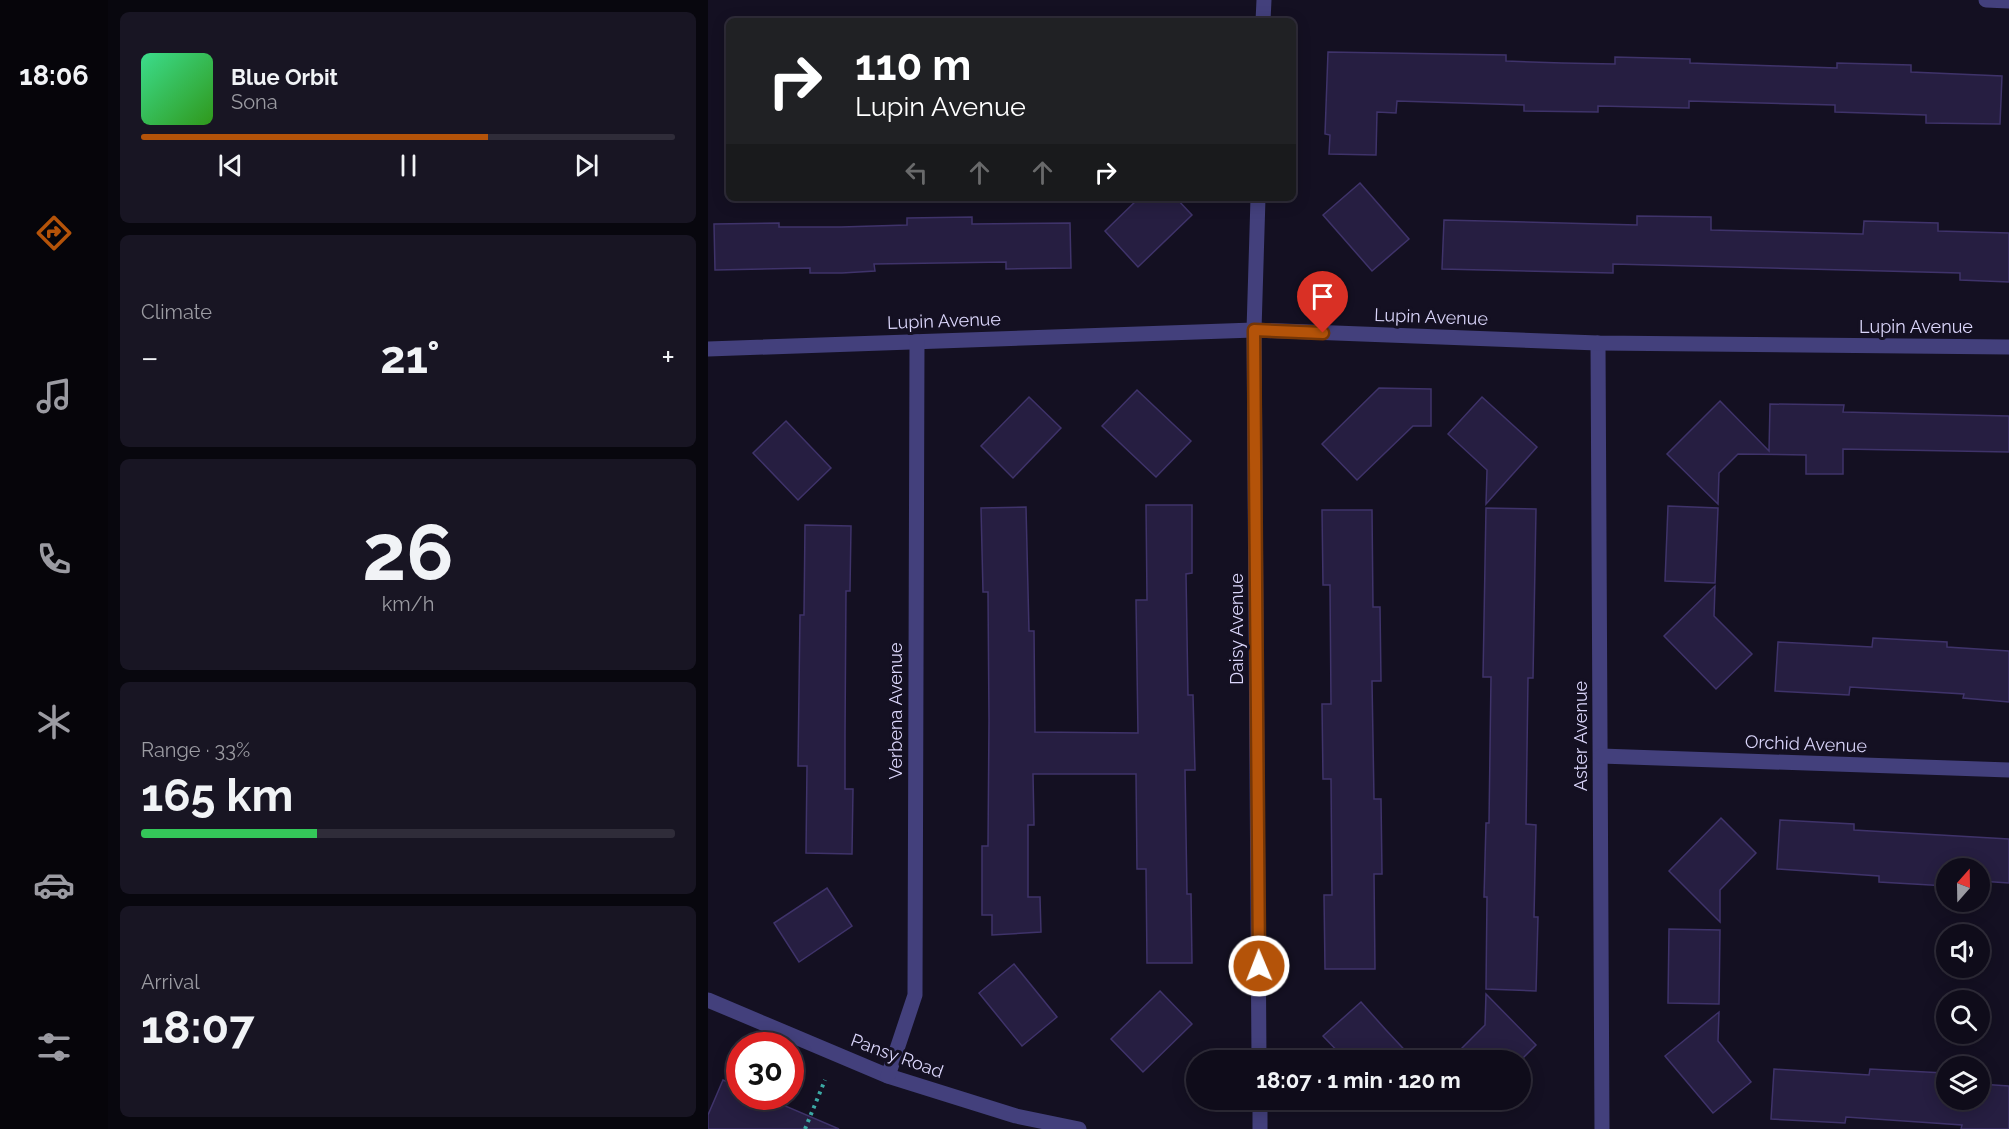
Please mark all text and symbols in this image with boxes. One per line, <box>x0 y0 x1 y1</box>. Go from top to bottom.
text: 110 m <box>855 41 971 90</box>
icon: right <box>756 42 834 120</box>
text: 18:06 <box>19 60 89 91</box>
text: Blue Orbit <box>231 64 338 90</box>
text: Sona <box>231 90 278 114</box>
text: Lupin Avenue <box>855 91 1026 122</box>
icon: previous <box>214 149 247 182</box>
icon: pause <box>392 149 425 182</box>
icon: next <box>570 149 603 182</box>
icon: left <box>900 156 933 189</box>
icon: ahead <box>963 156 996 189</box>
icon: ahead <box>1026 156 1059 189</box>
icon: right <box>1089 156 1122 189</box>
icon: directions <box>33 212 75 254</box>
pin <box>1297 271 1348 333</box>
icon: arrive <box>1306 280 1339 313</box>
text: Climate <box>141 300 212 324</box>
street label: Lupin Avenue <box>1374 304 1489 329</box>
street label: Lupin Avenue <box>887 308 1002 333</box>
street label: Lupin Avenue <box>1859 316 1973 337</box>
text: 21° <box>380 331 440 384</box>
text: − <box>141 338 159 377</box>
text: + <box>661 338 675 377</box>
icon: music <box>33 375 75 417</box>
text: 26 <box>362 507 454 598</box>
icon: phone <box>33 538 75 580</box>
street label: Daisy Avenue <box>1226 573 1247 685</box>
text: km/h <box>382 592 434 616</box>
street label: Verbena Avenue <box>885 642 906 780</box>
street label: Aster Avenue <box>1570 680 1591 791</box>
icon: climate <box>33 701 75 743</box>
street label: Orchid Avenue <box>1745 731 1868 756</box>
text: Range · 33% <box>141 738 250 762</box>
text: 165 km <box>141 769 293 822</box>
north arrow <box>1936 858 1990 912</box>
map controls <box>1936 858 1990 1110</box>
icon: car <box>33 864 75 906</box>
button: sound <box>1936 924 1990 978</box>
position arrow <box>1227 934 1291 998</box>
text: Arrival <box>141 970 200 994</box>
button: search <box>1936 990 1990 1044</box>
text: 18:07 <box>141 1001 254 1054</box>
icon: filters <box>33 1026 75 1068</box>
street label: Pansy Road <box>848 1029 946 1082</box>
speed limit sign: 30 <box>726 1032 804 1110</box>
button: layers <box>1936 1056 1990 1110</box>
text: 18:07 · 1 min · 120 m <box>1256 1067 1461 1093</box>

